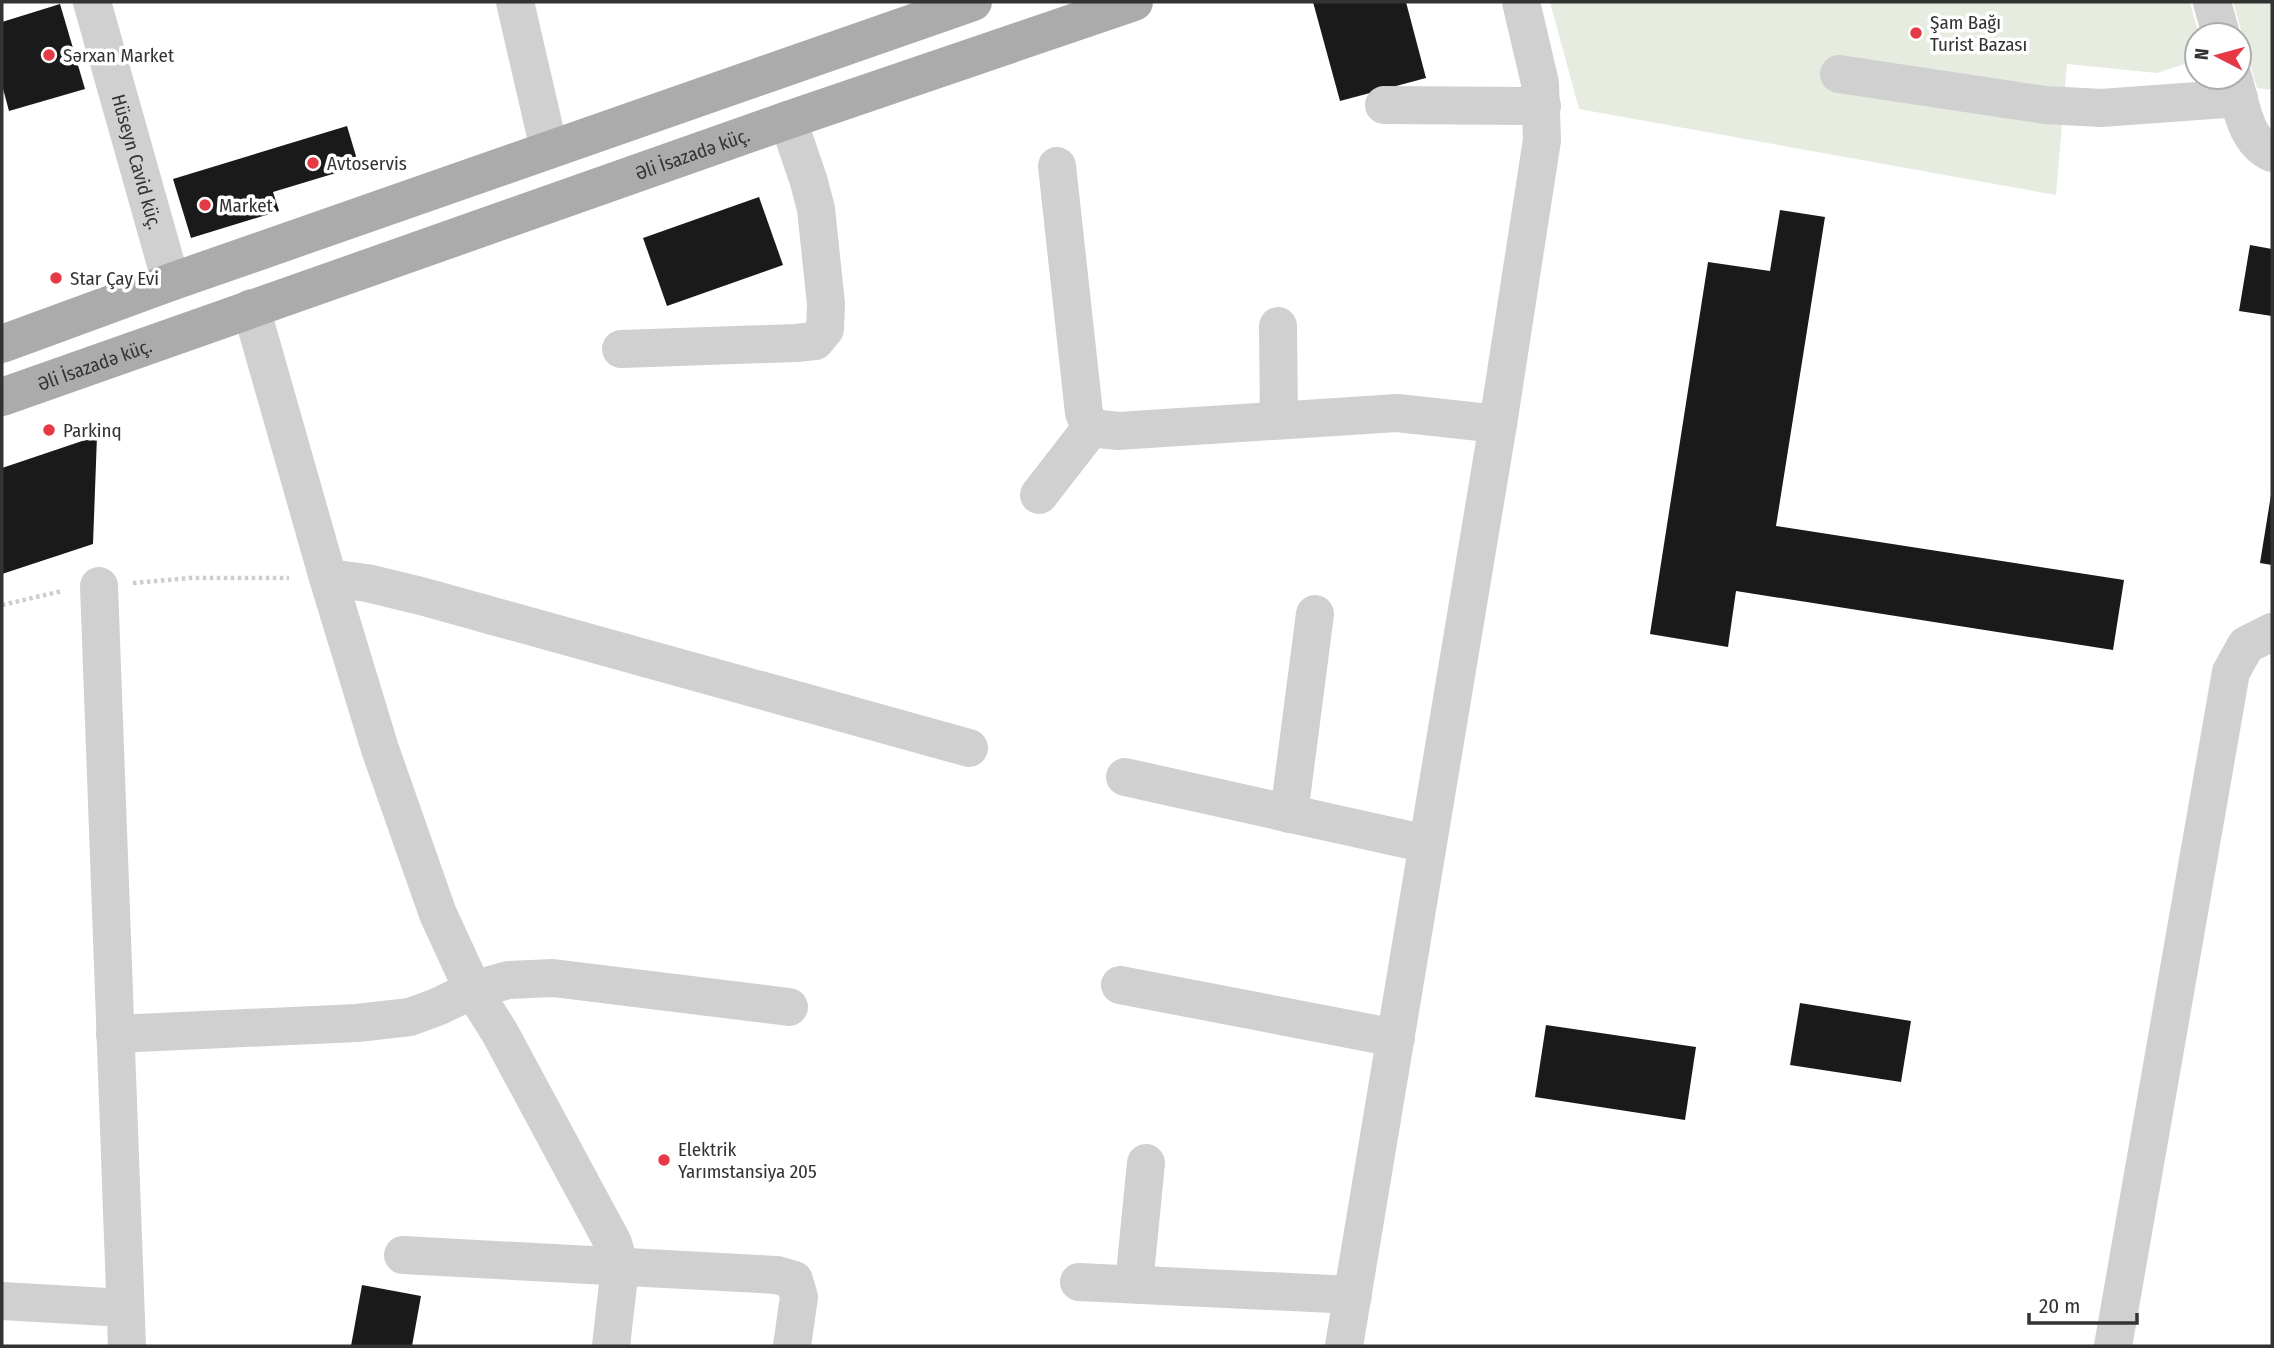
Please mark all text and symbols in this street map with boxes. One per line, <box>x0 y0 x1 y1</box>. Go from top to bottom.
place label: Şam Bağı Turist Bazası <box>1930 11 2027 56</box>
north arrow <box>2183 21 2253 91</box>
marker: Şam Bağı Turist Bazası <box>1908 25 1924 41</box>
place label: Sərxan Market <box>63 44 175 67</box>
marker: Sərxan Market <box>41 47 57 63</box>
text: N <box>2190 47 2214 61</box>
street label: Hüseyn Cavid küç. <box>107 92 167 232</box>
street label: Əli İsazadə küç. <box>632 123 753 184</box>
place label: Avtoservis <box>327 152 407 175</box>
marker: Avtoservis <box>305 155 321 171</box>
place label: Market <box>219 194 274 217</box>
marker: Market <box>197 197 213 213</box>
place label: Star Çay Evi <box>70 267 159 290</box>
marker: Star Çay Evi <box>48 270 64 286</box>
street label: Əli İsazadə küç. <box>34 334 155 395</box>
place label: Parkinq <box>63 419 122 442</box>
marker: Parkinq <box>41 422 57 438</box>
place label: Elektrik Yarımstansiya 205 <box>678 1138 817 1183</box>
marker: Elektrik Yarımstansiya 205 <box>656 1152 672 1168</box>
scale bar <box>2029 1282 2138 1326</box>
text: 20 m <box>2039 1293 2080 1319</box>

